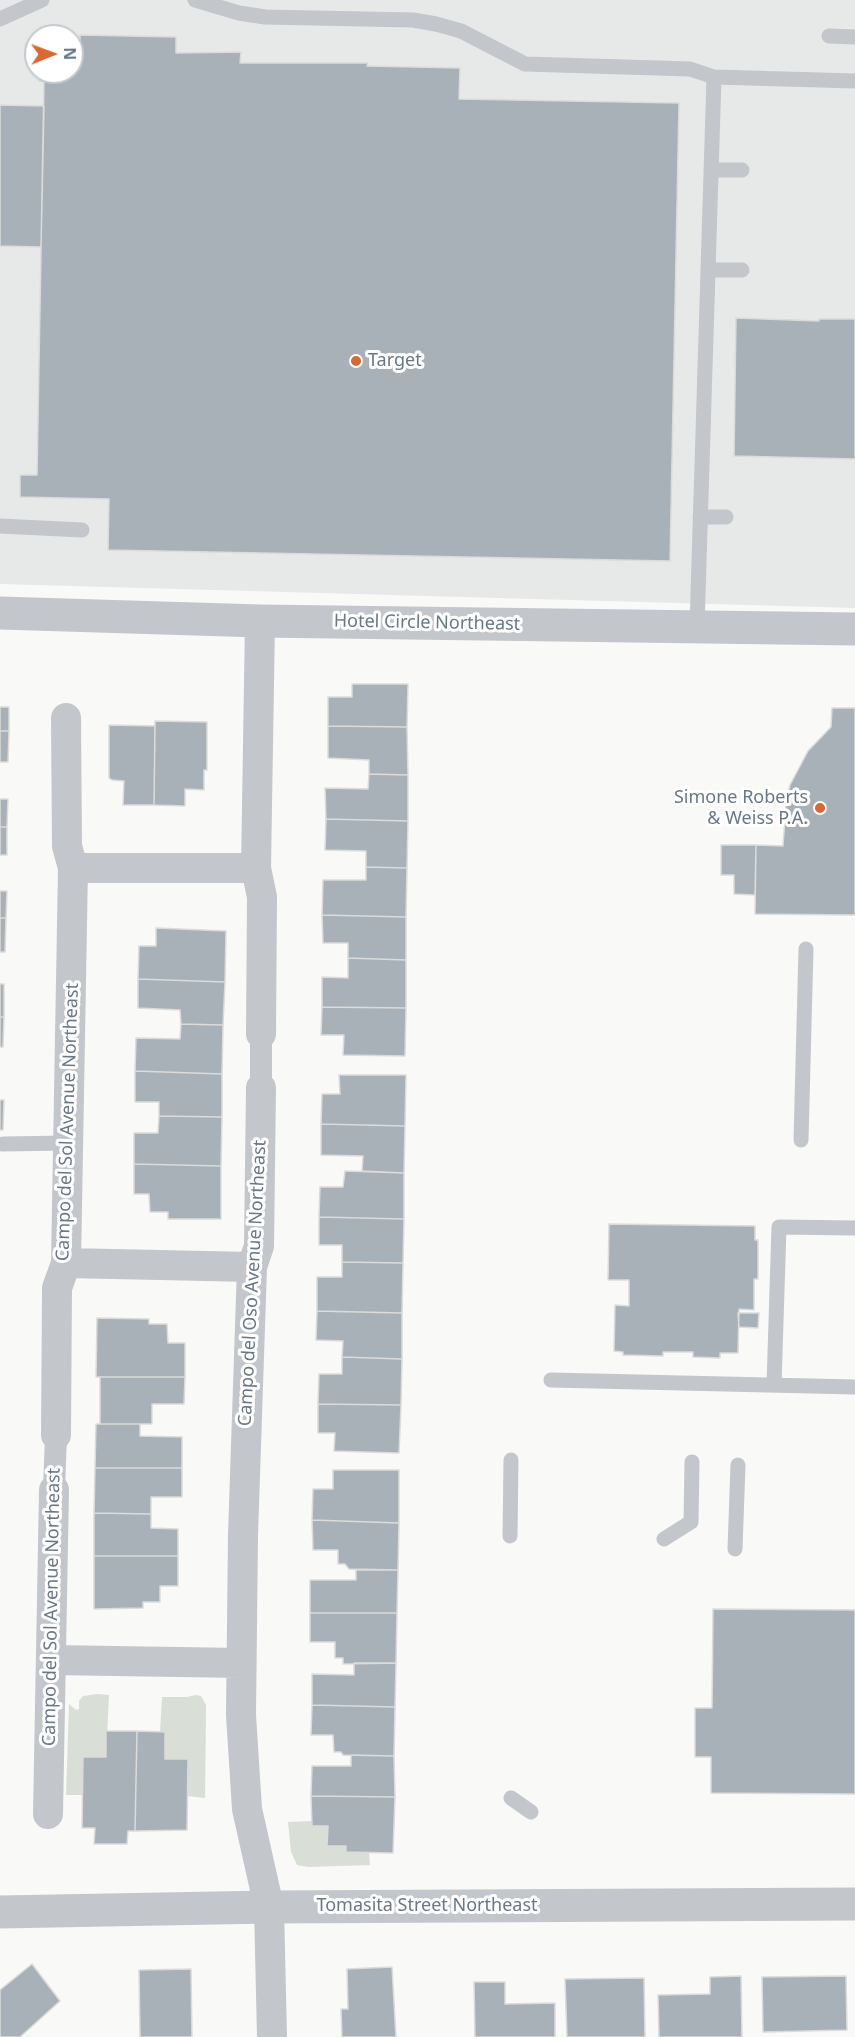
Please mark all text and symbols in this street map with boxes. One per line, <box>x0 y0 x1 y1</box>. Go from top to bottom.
north arrow <box>24 24 84 84</box>
text: N <box>59 47 81 60</box>
place label: Target <box>368 350 422 372</box>
marker: Target <box>349 354 363 368</box>
street label: Hotel Circle Northeast <box>334 611 520 635</box>
place label: Simone Roberts & Weiss P.A. <box>674 787 808 830</box>
marker: Simone Roberts & Weiss P.A. <box>813 801 827 815</box>
street label: Campo del Sol Avenue Northeast <box>52 982 84 1262</box>
street label: Campo del Oso Avenue Northeast <box>235 1139 271 1427</box>
street label: Campo del Sol Avenue Northeast <box>39 1468 65 1746</box>
street label: Tomasita Street Northeast <box>316 1895 538 1917</box>

